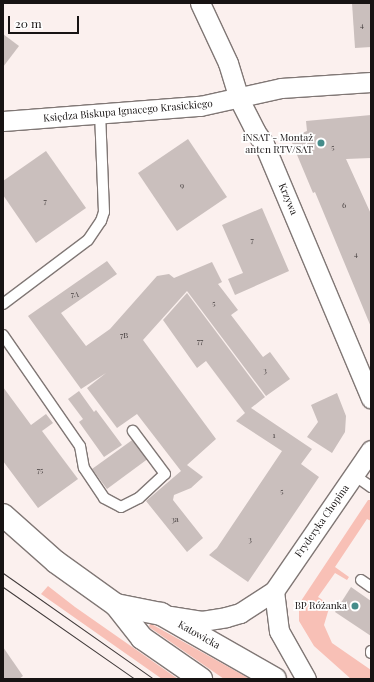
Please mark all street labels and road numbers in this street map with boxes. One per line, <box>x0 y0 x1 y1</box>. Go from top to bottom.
street label: Księdza Biskupa Ignacego Krasickiego <box>43 98 213 124</box>
street label: Krzywa <box>276 181 300 217</box>
street label: Fryderyka Chopina <box>292 482 352 560</box>
street label: Katowicka <box>176 619 222 651</box>

